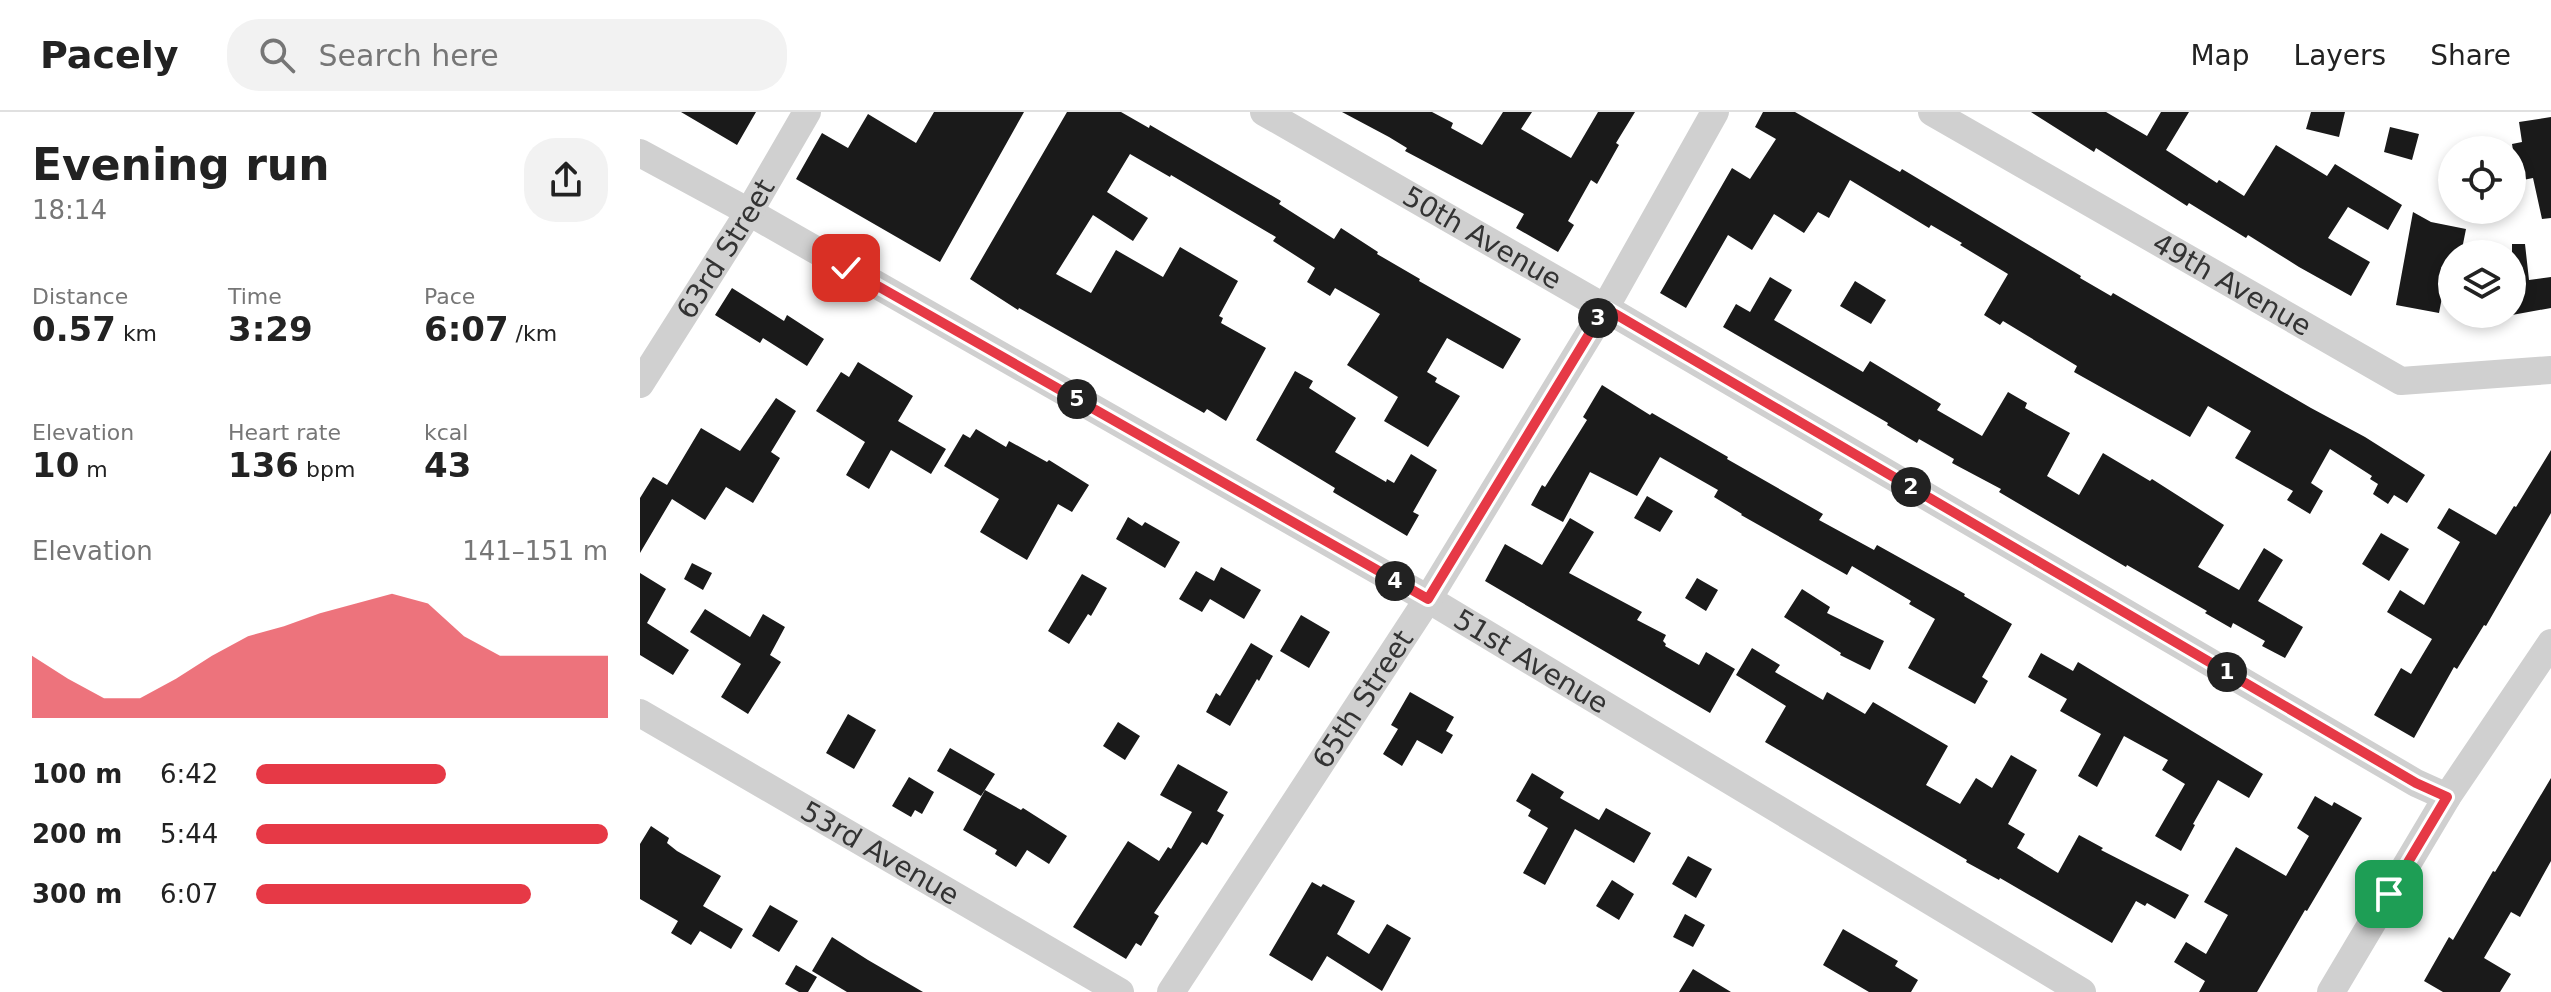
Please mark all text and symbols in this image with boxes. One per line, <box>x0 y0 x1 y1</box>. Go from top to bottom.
search box <box>227 19 787 91</box>
text: Pacely <box>40 33 179 77</box>
icon: search <box>255 33 299 77</box>
text: Search here <box>319 38 499 73</box>
text: Map <box>2190 39 2250 72</box>
text: Layers <box>2294 39 2386 72</box>
text: Share <box>2430 39 2511 72</box>
map controls <box>2438 136 2526 328</box>
button: locate <box>2438 136 2526 224</box>
button: share <box>524 138 608 222</box>
text: Evening run <box>32 139 329 190</box>
street label: 63rd Street <box>670 173 782 325</box>
street label: 50th Avenue <box>1397 180 1567 297</box>
text: 18:14 <box>32 195 107 225</box>
street label: 49th Avenue <box>2147 226 2317 343</box>
pin <box>812 234 880 302</box>
button: layers <box>2438 240 2526 328</box>
icon: check <box>824 246 868 290</box>
text: Distance <box>32 284 128 309</box>
text: Time <box>228 284 282 309</box>
text: Pace <box>424 284 475 309</box>
pin: 3 <box>1578 298 1618 338</box>
text: 3 <box>1590 305 1606 330</box>
text: 0.57 <box>32 309 116 349</box>
text: 3:29 <box>228 309 313 349</box>
text: 6:07 <box>424 309 509 349</box>
text: km <box>116 321 157 346</box>
text: /km <box>509 321 557 346</box>
pin: 5 <box>1057 379 1097 419</box>
text: 5 <box>1069 386 1085 411</box>
text: Elevation <box>32 420 134 445</box>
text: Heart rate <box>228 420 341 445</box>
text: kcal <box>424 420 468 445</box>
text: 10 <box>32 445 79 485</box>
text: 136 <box>228 445 299 485</box>
text: 43 <box>424 445 471 485</box>
text: m <box>79 457 108 482</box>
text: bpm <box>299 457 355 482</box>
pin: 2 <box>1891 467 1931 507</box>
text: 2 <box>1903 474 1919 499</box>
text: Elevation <box>32 536 153 566</box>
text: 141–151 m <box>462 536 608 566</box>
pin: 4 <box>1375 561 1415 601</box>
text: 4 <box>1387 568 1403 593</box>
street label: 51st Avenue <box>1448 602 1614 721</box>
street label: 65th Street <box>1306 624 1420 775</box>
pin: 1 <box>2207 652 2247 692</box>
text: 1 <box>2219 659 2235 684</box>
text: 100 m <box>32 759 122 789</box>
text: 6:42 <box>160 759 218 789</box>
street label: 53rd Avenue <box>795 794 965 912</box>
text: 200 m <box>32 819 122 849</box>
text: 5:44 <box>160 819 218 849</box>
pin <box>2355 860 2423 928</box>
icon: arrive <box>2367 872 2411 916</box>
text: 300 m <box>32 879 122 909</box>
text: 6:07 <box>160 879 218 909</box>

